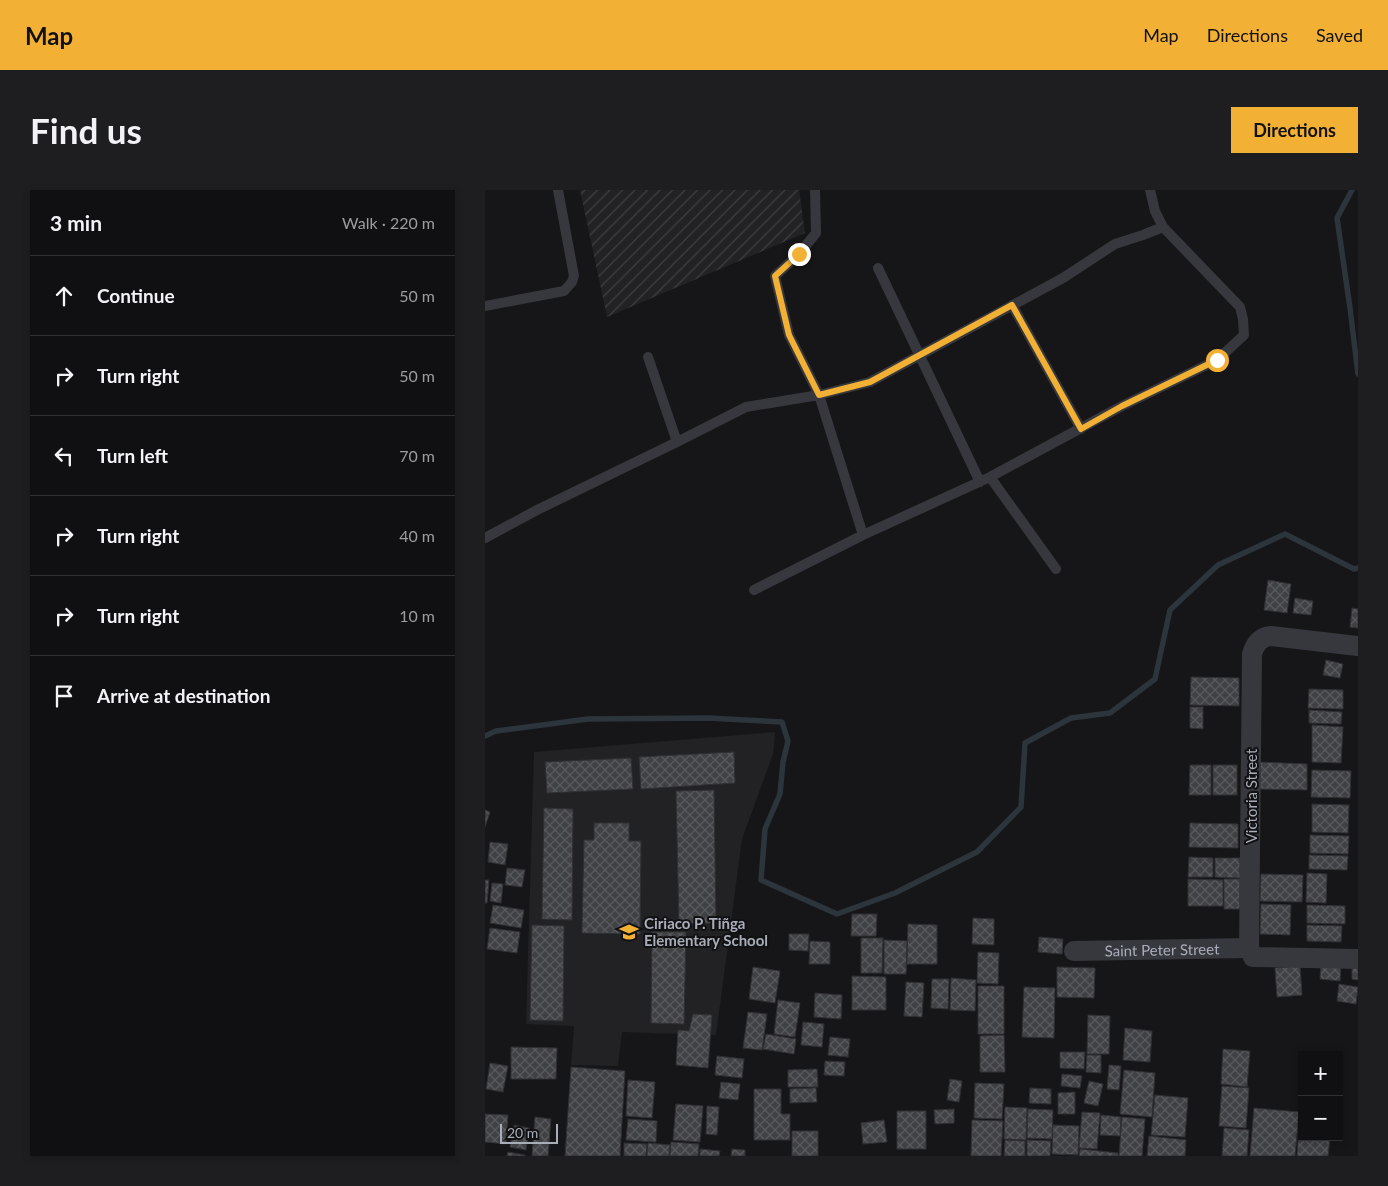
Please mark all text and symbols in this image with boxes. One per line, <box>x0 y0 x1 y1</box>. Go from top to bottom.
text: Map <box>25 21 73 50</box>
text: Map <box>1143 24 1179 46</box>
text: Directions <box>1207 24 1288 46</box>
text: Saved <box>1316 24 1363 46</box>
button: Directions <box>1231 107 1358 153</box>
text: Find us <box>30 109 142 151</box>
text: 3 min <box>50 210 102 235</box>
text: Walk · 220 m <box>342 213 435 232</box>
route end <box>788 243 811 266</box>
icon: ahead <box>50 282 78 310</box>
text: Continue <box>97 284 175 307</box>
text: 50 m <box>399 286 435 305</box>
route start <box>1206 349 1229 372</box>
icon: right <box>50 362 78 390</box>
text: Turn right <box>97 364 179 387</box>
text: 50 m <box>399 366 435 385</box>
icon: left <box>50 442 78 470</box>
text: Turn left <box>97 444 168 467</box>
text: 70 m <box>399 446 435 465</box>
icon: right <box>50 522 78 550</box>
text: Turn right <box>97 524 179 547</box>
text: 40 m <box>399 526 435 545</box>
icon: right <box>50 602 78 630</box>
text: Turn right <box>97 604 179 627</box>
text: 10 m <box>399 606 435 625</box>
icon: arrive <box>50 682 78 710</box>
text: Arrive at destination <box>97 684 270 707</box>
street label: Victoria Street <box>1242 748 1260 843</box>
place label: Ciriaco P. Tiñga Elementary School <box>644 914 768 949</box>
school or university icon: Ciriaco P. Tiñga Elementary School <box>618 921 640 943</box>
street label: Saint Peter Street <box>1104 939 1220 959</box>
map controls <box>1298 1051 1343 1141</box>
button: + <box>1298 1051 1343 1096</box>
button: − <box>1298 1096 1343 1141</box>
scale bar <box>500 1121 557 1144</box>
text: 20 m <box>507 1124 538 1141</box>

